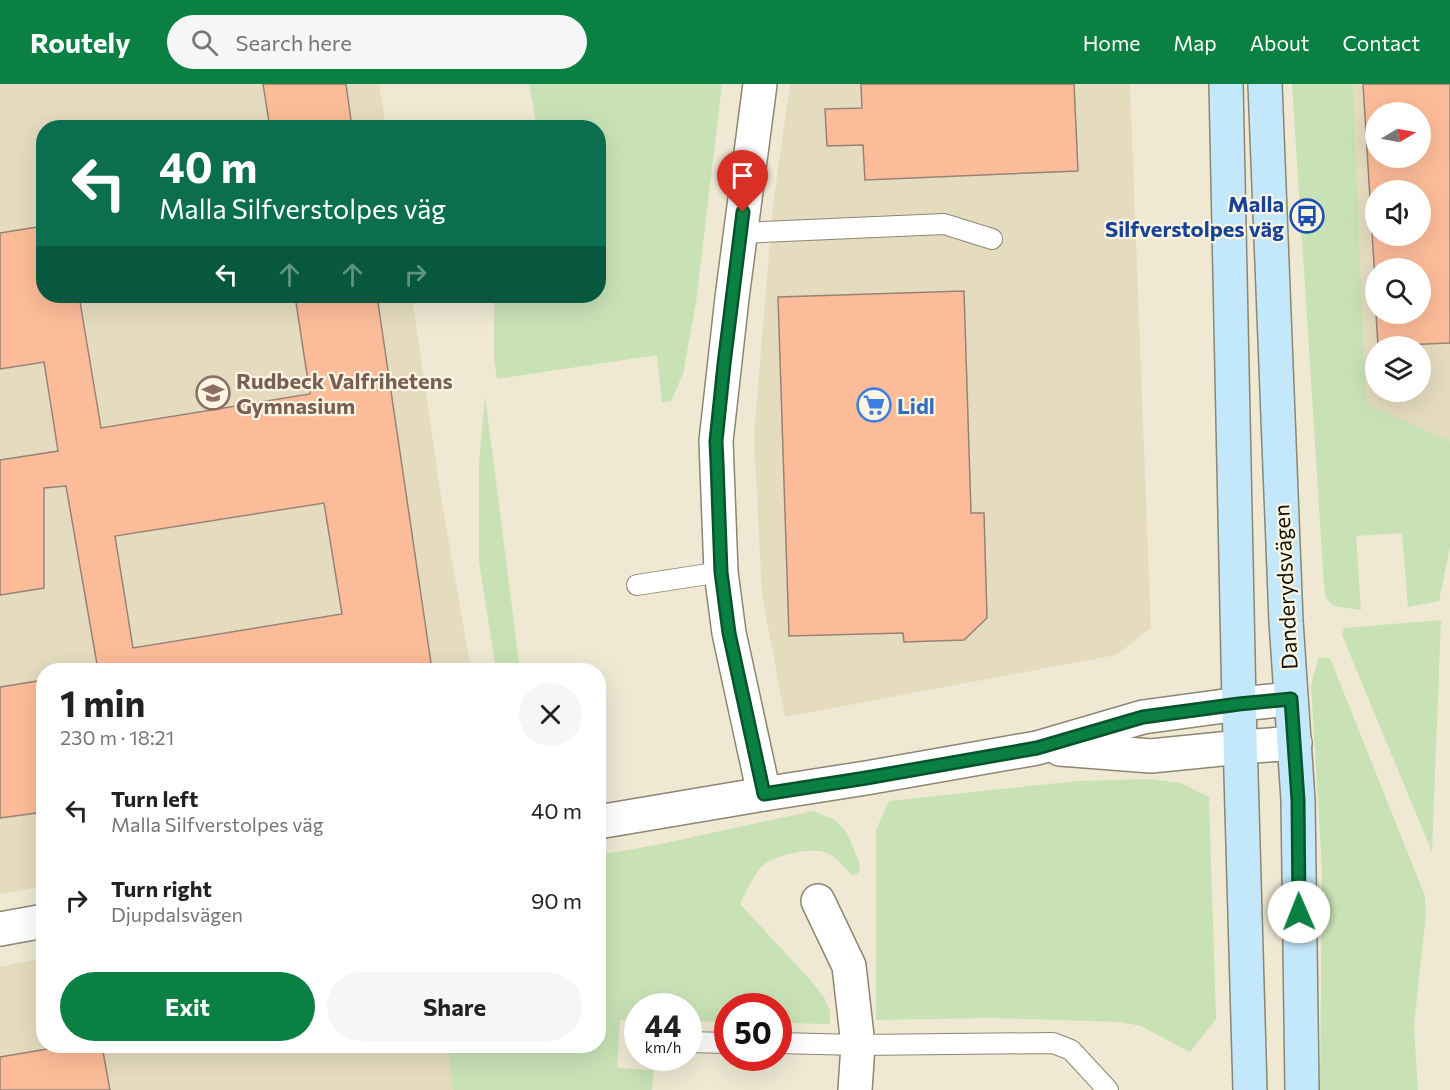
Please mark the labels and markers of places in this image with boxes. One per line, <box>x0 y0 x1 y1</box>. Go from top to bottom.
pin <box>717 150 768 212</box>
place label: Malla Silfverstolpes väg <box>1105 190 1284 242</box>
bus stop icon: Malla Silfverstolpes väg <box>1289 198 1325 234</box>
place label: Rudbeck Valfrihetens Gymnasium <box>236 367 453 419</box>
school or university icon: Rudbeck Valfrihetens Gymnasium <box>195 375 231 411</box>
supermarket icon: Lidl <box>856 387 892 423</box>
place label: Lidl <box>897 392 935 419</box>

